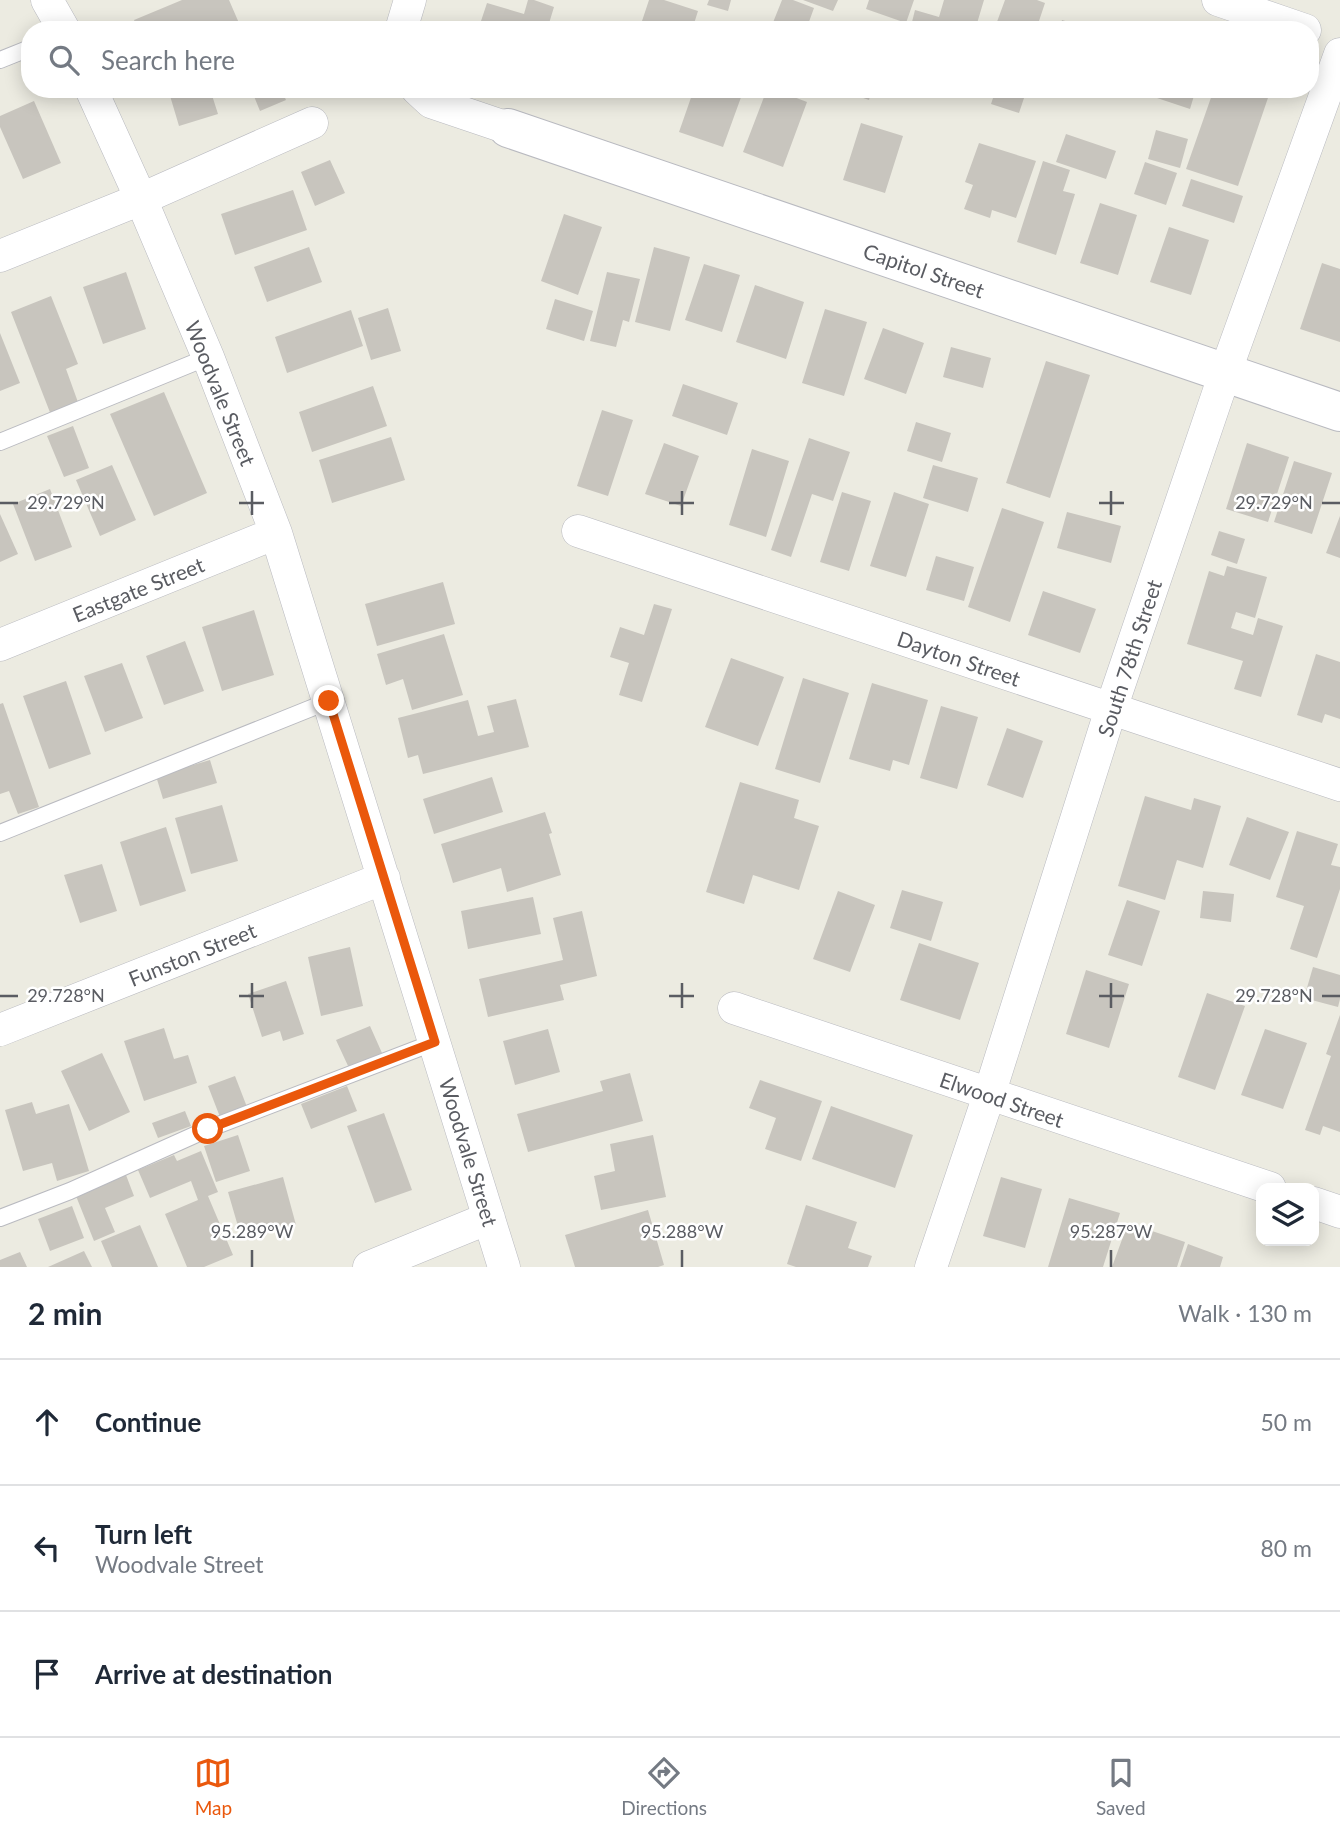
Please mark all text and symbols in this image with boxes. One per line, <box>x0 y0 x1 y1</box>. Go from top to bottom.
search box <box>21 21 1319 98</box>
icon: search <box>45 41 83 79</box>
text: Search here <box>101 44 235 76</box>
street label: Capitol Street <box>860 238 988 303</box>
street label: Woodvale Street <box>181 317 262 469</box>
text: 29.729°N <box>27 491 105 513</box>
text: 29.729°N <box>1235 491 1313 513</box>
street label: Eastgate Street <box>69 551 208 627</box>
street label: South 78th Street <box>1092 576 1166 740</box>
street label: Dayton Street <box>894 625 1024 691</box>
route end <box>313 685 344 716</box>
street label: Funston Street <box>125 917 260 991</box>
text: 29.728°N <box>27 984 105 1006</box>
text: 29.728°N <box>1235 984 1313 1006</box>
street label: Elwood Street <box>937 1066 1068 1132</box>
street label: Woodvale Street <box>435 1075 504 1230</box>
route start <box>192 1113 223 1144</box>
map controls <box>1256 1183 1319 1246</box>
button: layers <box>1256 1183 1319 1246</box>
text: 95.289°W <box>211 1220 294 1242</box>
text: 95.288°W <box>641 1220 724 1242</box>
text: 95.287°W <box>1070 1220 1153 1242</box>
text: 2 min <box>28 1295 102 1331</box>
text: Walk · 130 m <box>1178 1299 1312 1327</box>
icon: ahead <box>28 1403 66 1441</box>
text: Continue <box>95 1406 201 1438</box>
text: 50 m <box>1261 1408 1312 1436</box>
text: Turn left <box>95 1518 192 1550</box>
icon: left <box>28 1529 66 1567</box>
text: 80 m <box>1261 1534 1312 1562</box>
text: Woodvale Street <box>95 1550 264 1578</box>
icon: arrive <box>28 1655 66 1693</box>
text: Arrive at destination <box>95 1658 332 1690</box>
tab: Map <box>194 1754 232 1819</box>
tab: Directions <box>621 1754 707 1819</box>
tab: Saved <box>1096 1754 1146 1819</box>

